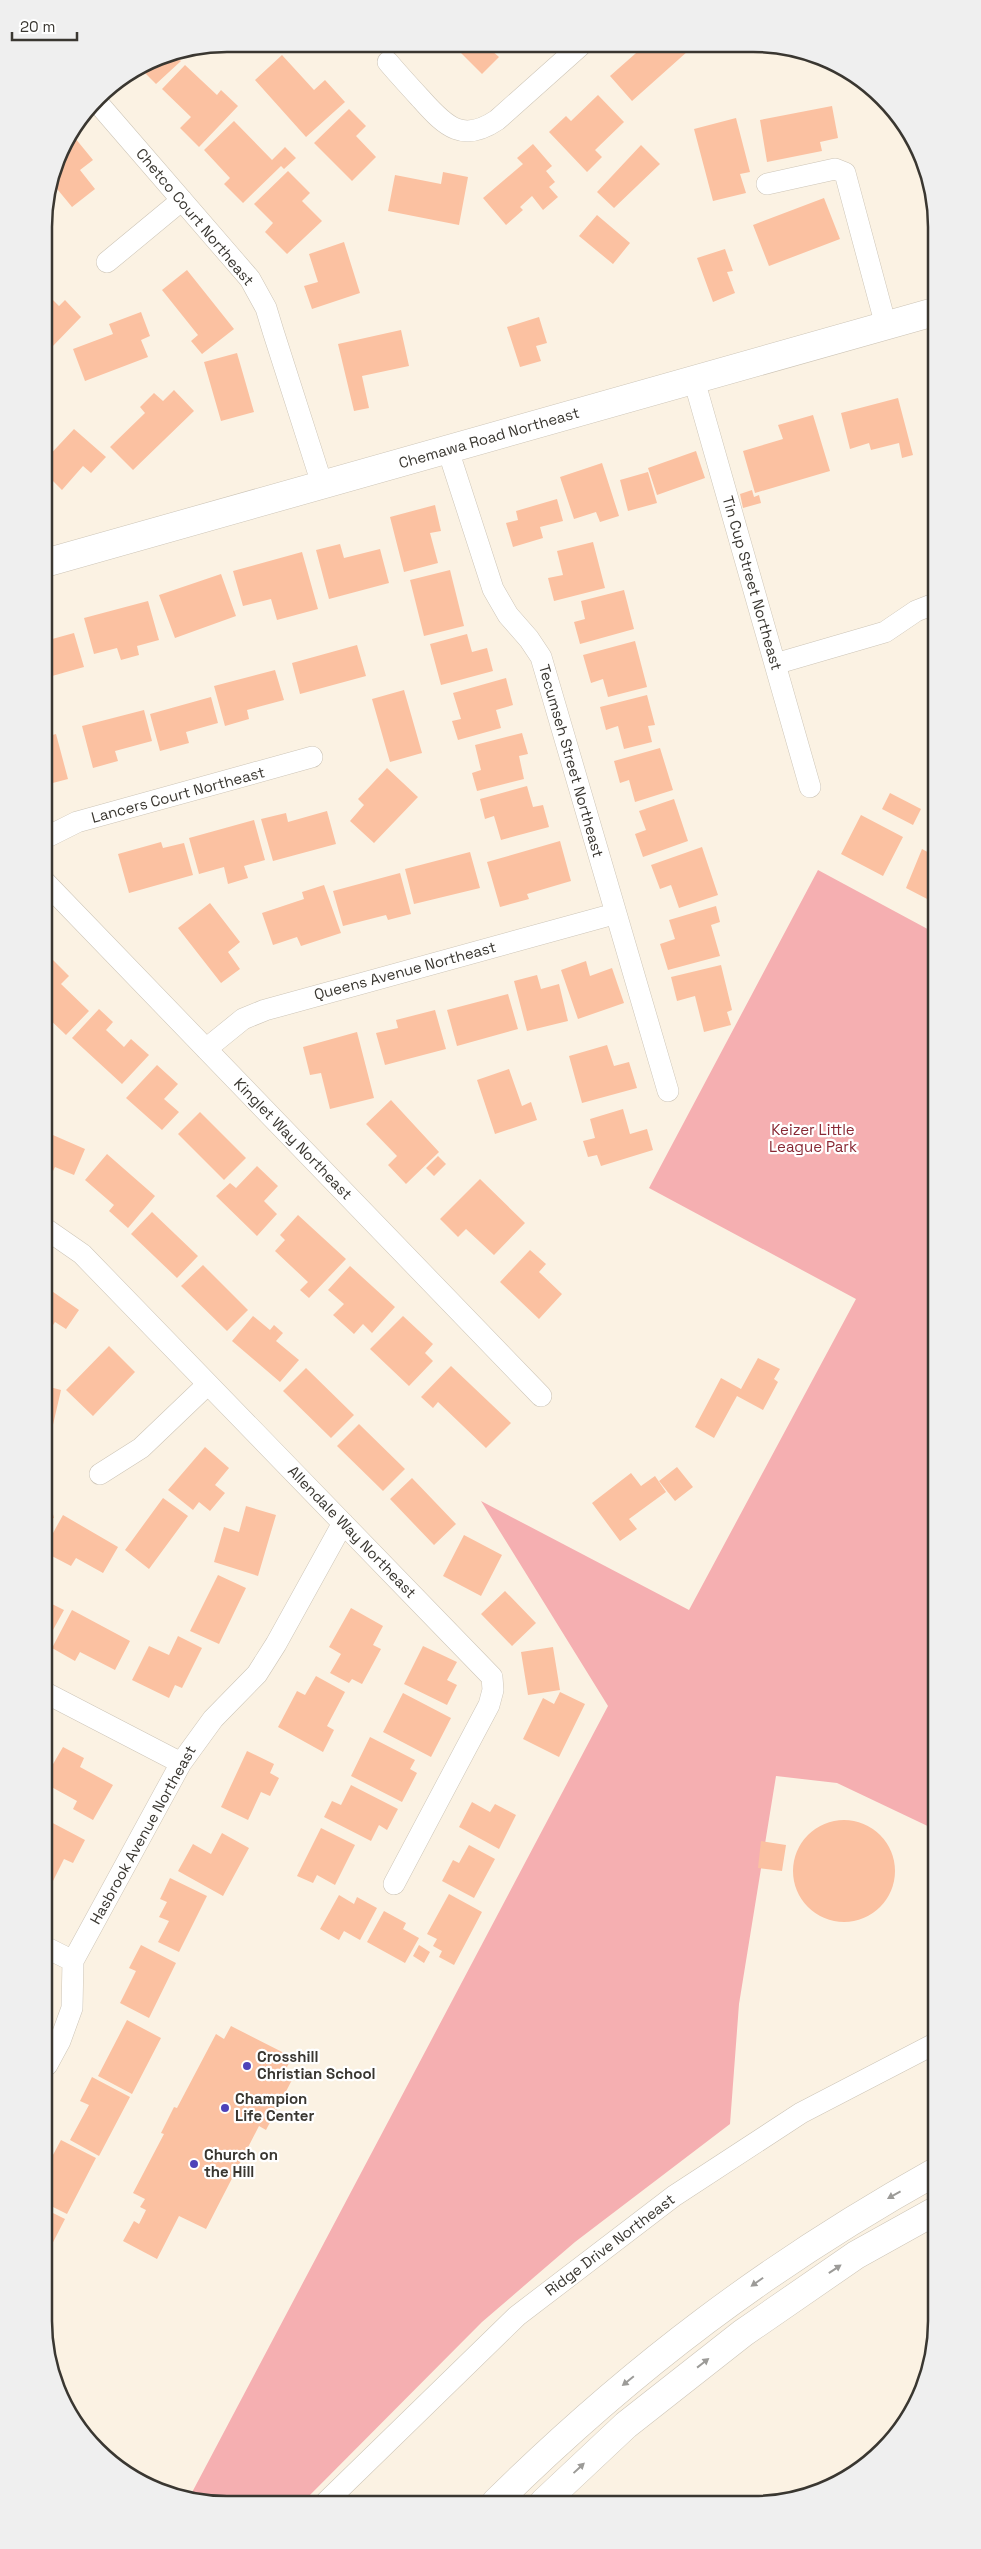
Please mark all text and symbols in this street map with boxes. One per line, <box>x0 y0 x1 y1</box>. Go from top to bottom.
scale bar <box>12 10 78 42</box>
text: 20 m <box>20 17 55 36</box>
street label: Chetco Court Northeast <box>132 144 259 289</box>
street label: Chemawa Road Northeast <box>396 403 582 472</box>
street label: Tin Cup Street Northeast <box>718 493 787 672</box>
street label: Tecumseh Street Northeast <box>535 662 608 860</box>
street label: Lancers Court Northeast <box>89 762 267 827</box>
street label: Queens Avenue Northeast <box>312 937 498 1004</box>
street label: Kinglet Way Northeast <box>230 1074 357 1204</box>
park label: Keizer Little League Park <box>769 1120 857 1156</box>
street label: Allendale Way Northeast <box>284 1461 421 1602</box>
street label: Hasbrook Avenue Northeast <box>85 1742 200 1927</box>
place label: Crosshill Christian School <box>257 2047 376 2083</box>
marker: Crosshill Christian School <box>241 2060 253 2072</box>
place label: Champion Life Center <box>235 2089 314 2125</box>
marker: Champion Life Center <box>219 2102 231 2114</box>
place label: Church on the Hill <box>204 2145 278 2181</box>
marker: Church on the Hill <box>188 2158 200 2170</box>
street label: Ridge Drive Northeast <box>541 2189 679 2300</box>
one-way arrow <box>887 2191 901 2199</box>
one-way arrow <box>829 2264 842 2274</box>
one-way arrow <box>750 2277 764 2287</box>
one-way arrow <box>696 2358 710 2368</box>
one-way arrow <box>621 2375 634 2386</box>
one-way arrow <box>573 2462 585 2474</box>

